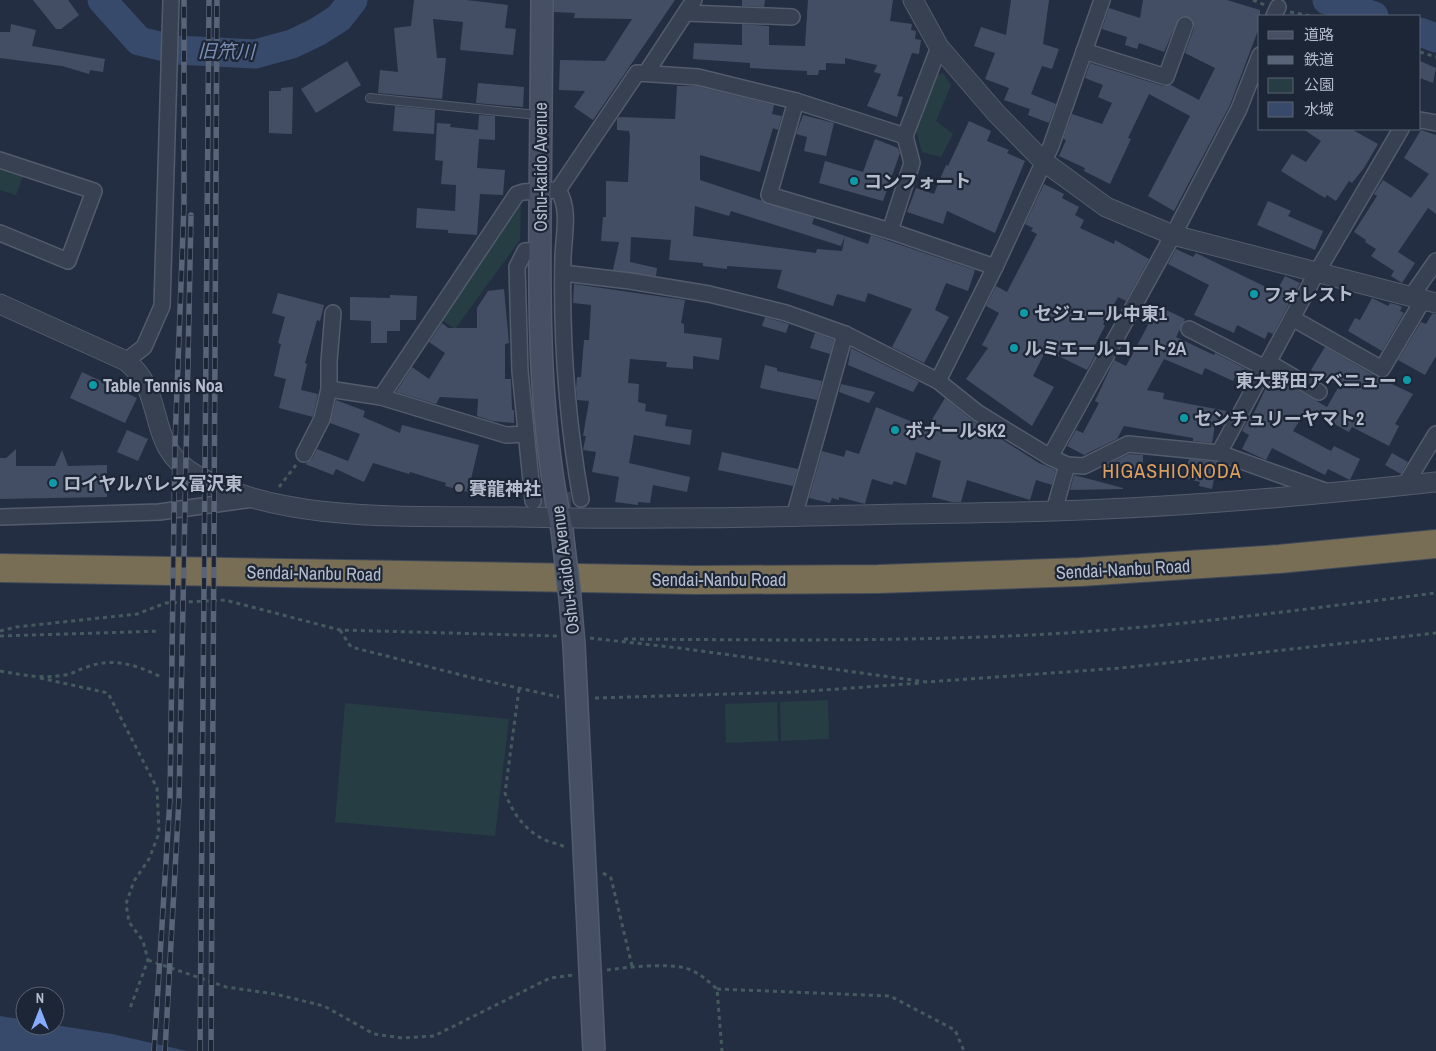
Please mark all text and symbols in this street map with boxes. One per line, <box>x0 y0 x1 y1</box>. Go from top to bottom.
legend <box>1258 15 1421 130</box>
text: 道路 <box>1304 24 1334 45</box>
water label: 旧笊川 <box>197 38 257 65</box>
text: 鉄道 <box>1304 49 1334 70</box>
text: 公園 <box>1304 74 1334 95</box>
text: 水域 <box>1304 99 1334 120</box>
street label: Oshu-kaido Avenue <box>528 102 553 232</box>
place label: コンフォート <box>864 169 971 194</box>
marker: コンフォート <box>848 175 860 187</box>
place label: フォレスト <box>1264 282 1354 307</box>
marker: フォレスト <box>1248 288 1260 300</box>
place label: セジュール中東1 <box>1034 301 1168 326</box>
marker: セジュール中東1 <box>1018 307 1030 319</box>
place label: ルミエールコート2A <box>1024 336 1187 361</box>
marker: ルミエールコート2A <box>1008 342 1020 354</box>
place label: 東大野田アベニュー <box>1235 368 1397 393</box>
place label: Table Tennis Noa <box>103 373 224 398</box>
marker: 東大野田アベニュー <box>1401 374 1413 386</box>
marker: Table Tennis Noa <box>87 379 99 391</box>
place label: センチュリーヤマト2 <box>1194 406 1364 431</box>
marker: センチュリーヤマト2 <box>1178 412 1190 424</box>
place label: ボナールSK2 <box>905 418 1006 443</box>
marker: ボナールSK2 <box>889 424 901 436</box>
district label: HIGASHIONODA <box>1102 457 1242 484</box>
place label: ロイヤルパレス富沢東 <box>63 471 242 496</box>
place label: 賽龍神社 <box>469 476 541 501</box>
marker: ロイヤルパレス富沢東 <box>47 477 59 489</box>
marker: 賽龍神社 <box>453 482 465 494</box>
street label: Oshu-kaido Avenue <box>545 504 585 636</box>
street label: Sendai-Nanbu Road <box>1055 553 1191 585</box>
street label: Sendai-Nanbu Road <box>247 559 381 587</box>
street label: Sendai-Nanbu Road <box>652 567 786 592</box>
north arrow <box>15 986 65 1036</box>
text: N <box>36 989 44 1007</box>

